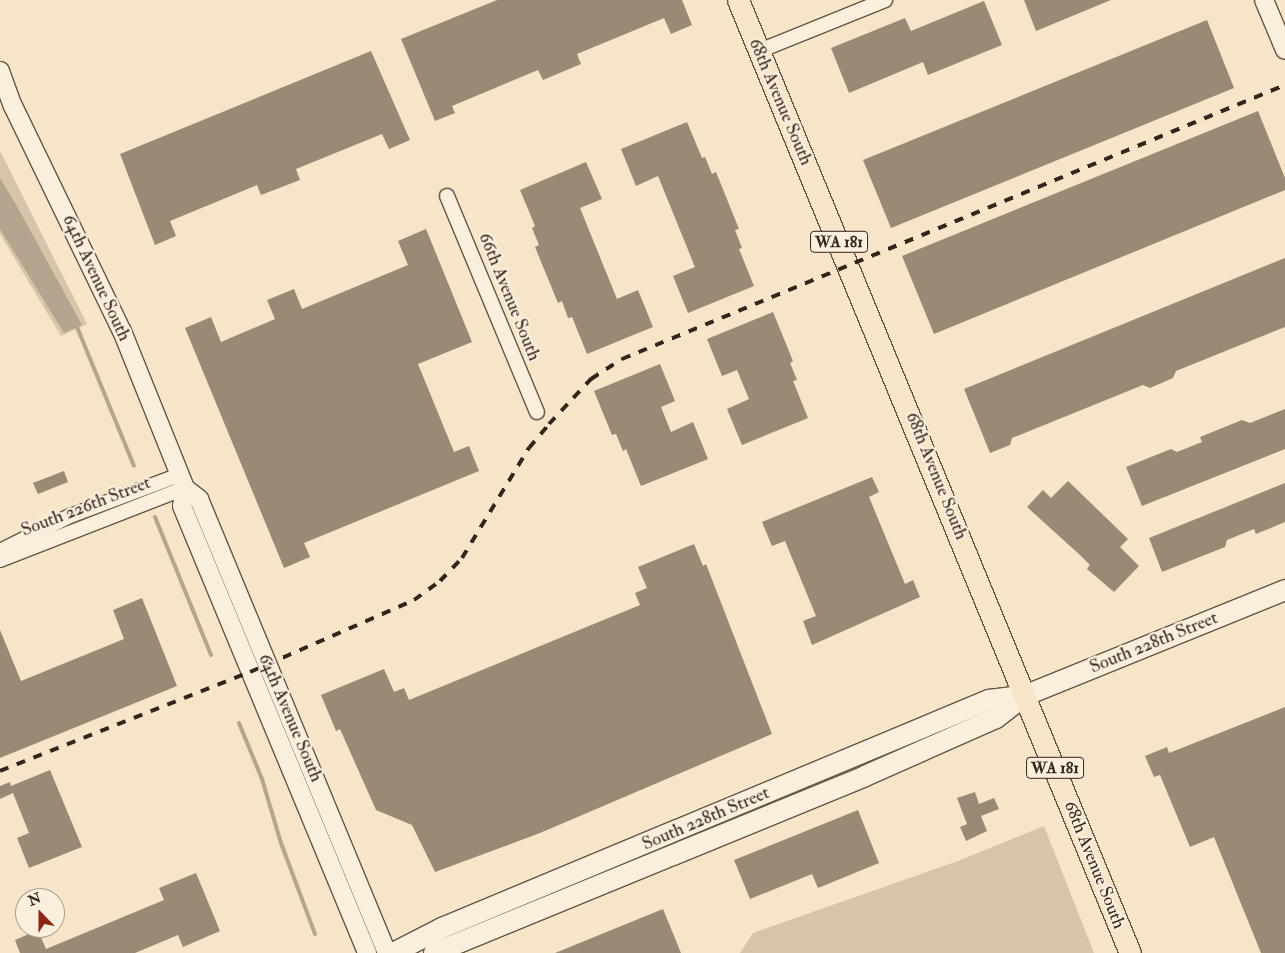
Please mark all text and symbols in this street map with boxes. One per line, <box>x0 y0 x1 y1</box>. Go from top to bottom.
street label: 68th Avenue South <box>744 35 816 169</box>
street label: 64th Avenue South <box>57 211 135 345</box>
road number: WA 181 <box>809 228 869 256</box>
street label: 66th Avenue South <box>473 230 545 364</box>
street label: 68th Avenue South <box>901 409 971 543</box>
street label: South 226th Street <box>18 472 154 542</box>
street label: South 228th Street <box>1087 607 1221 679</box>
street label: 64th Avenue South <box>253 651 327 785</box>
road number: WA 181 <box>1025 754 1085 781</box>
street label: South 228th Street <box>639 782 773 856</box>
street label: 68th Avenue South <box>1059 798 1129 932</box>
north arrow <box>15 888 65 938</box>
text: N <box>26 889 44 910</box>

